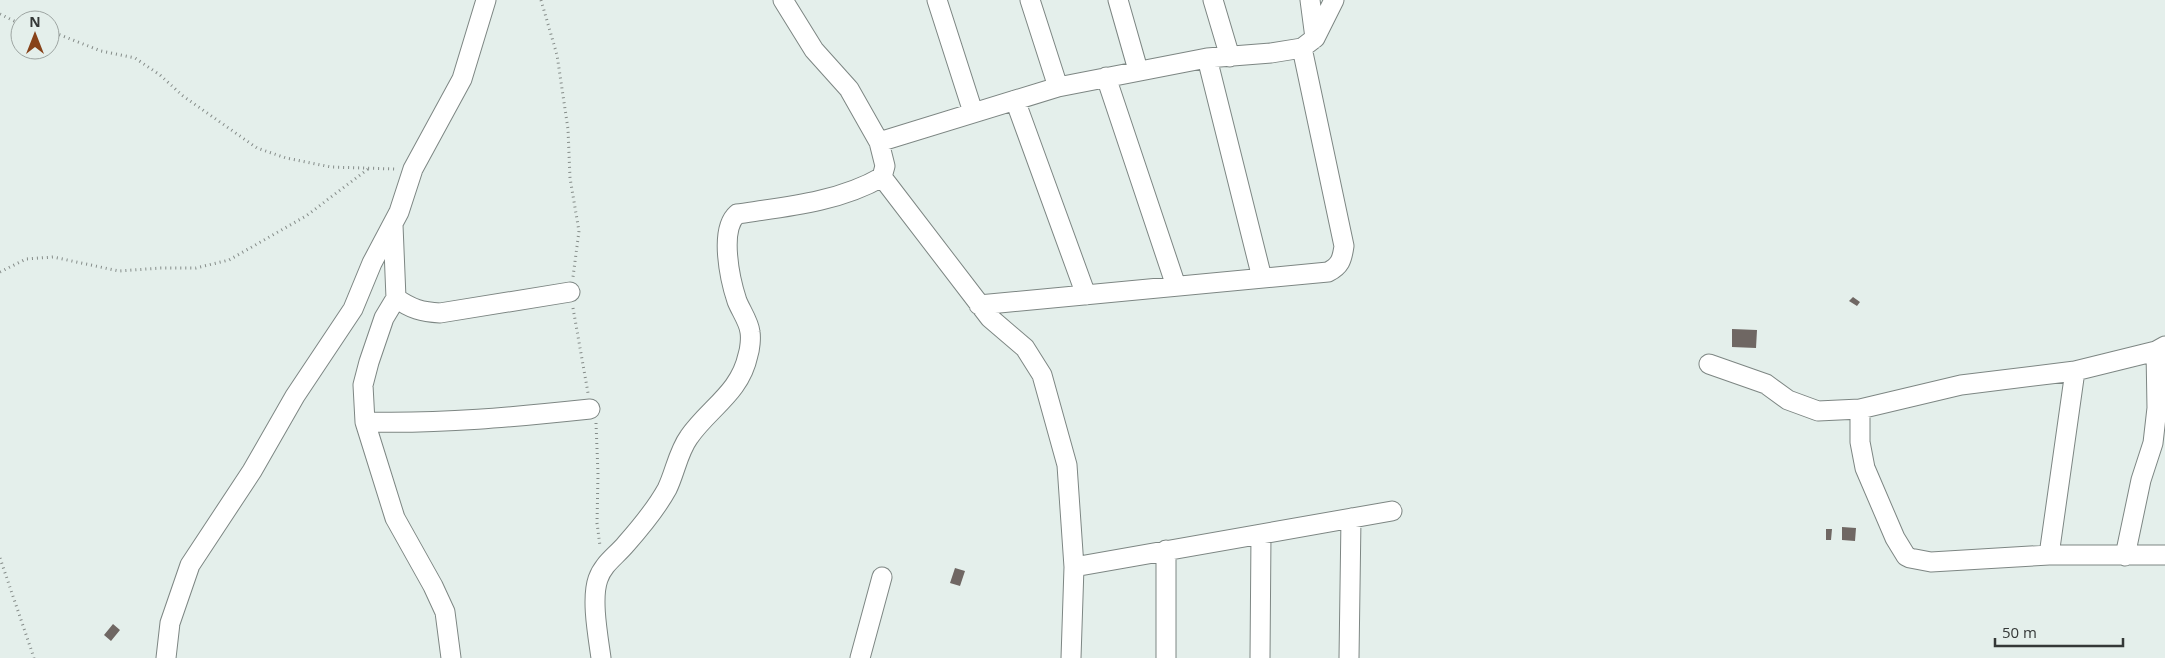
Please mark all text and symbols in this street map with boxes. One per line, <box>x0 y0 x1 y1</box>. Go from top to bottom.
north arrow <box>10 10 60 60</box>
text: N <box>29 12 41 31</box>
scale bar <box>1995 616 2122 648</box>
text: 50 m <box>2002 622 2037 642</box>

